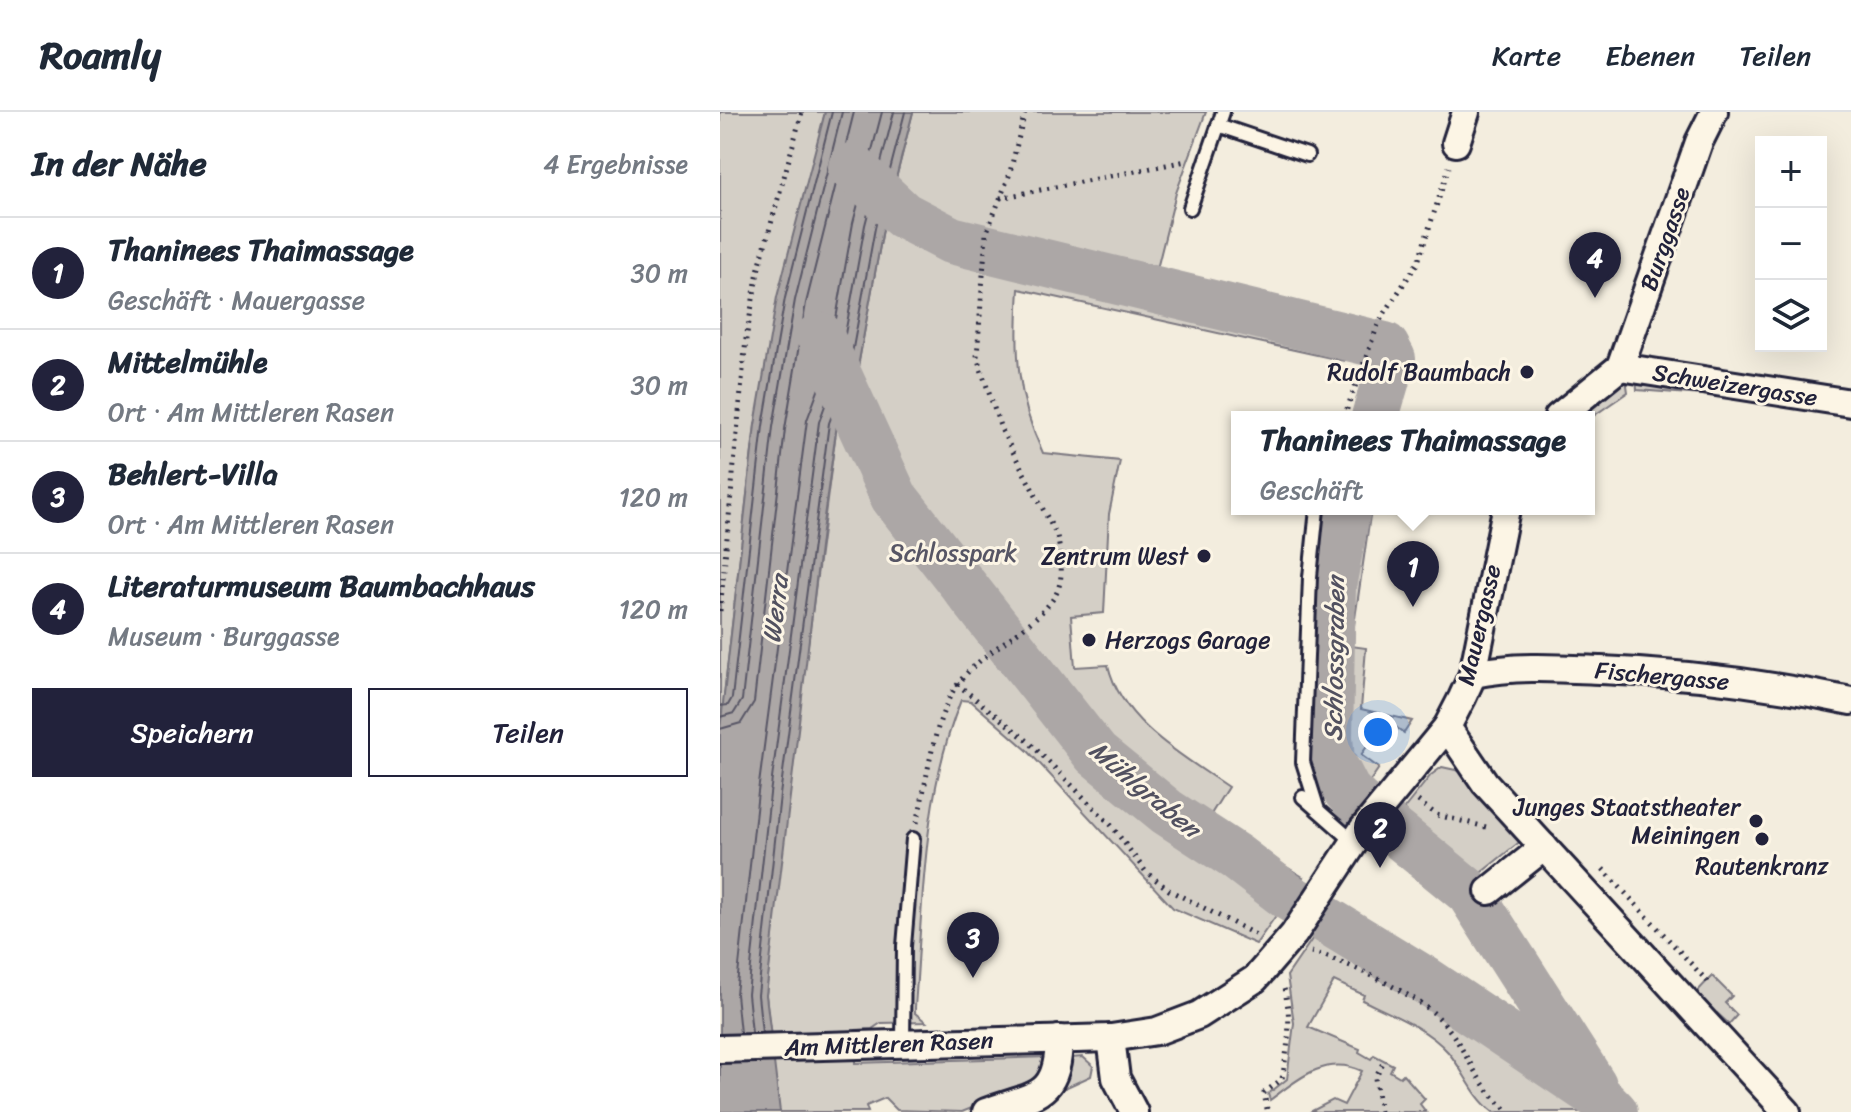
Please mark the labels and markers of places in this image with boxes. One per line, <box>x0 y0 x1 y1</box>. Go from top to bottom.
pin: 4 <box>1569 232 1621 298</box>
place label: Rudolf Baumbach <box>1327 351 1511 393</box>
marker: Rudolf Baumbach <box>1518 363 1536 381</box>
place label: Zentrum West <box>1041 535 1189 577</box>
pin: 1 <box>1387 541 1439 607</box>
marker: Zentrum West <box>1195 547 1213 565</box>
place label: Herzogs Garage <box>1105 619 1271 661</box>
marker: Herzogs Garage <box>1080 631 1098 649</box>
place label: Junges Staatstheater Meiningen <box>1512 786 1742 856</box>
pin: 2 <box>1354 802 1406 868</box>
marker: Junges Staatstheater Meiningen <box>1747 812 1765 830</box>
marker: Rautenkranz <box>1753 830 1771 848</box>
place label: Rautenkranz <box>1695 845 1829 887</box>
pin: 3 <box>947 912 999 978</box>

